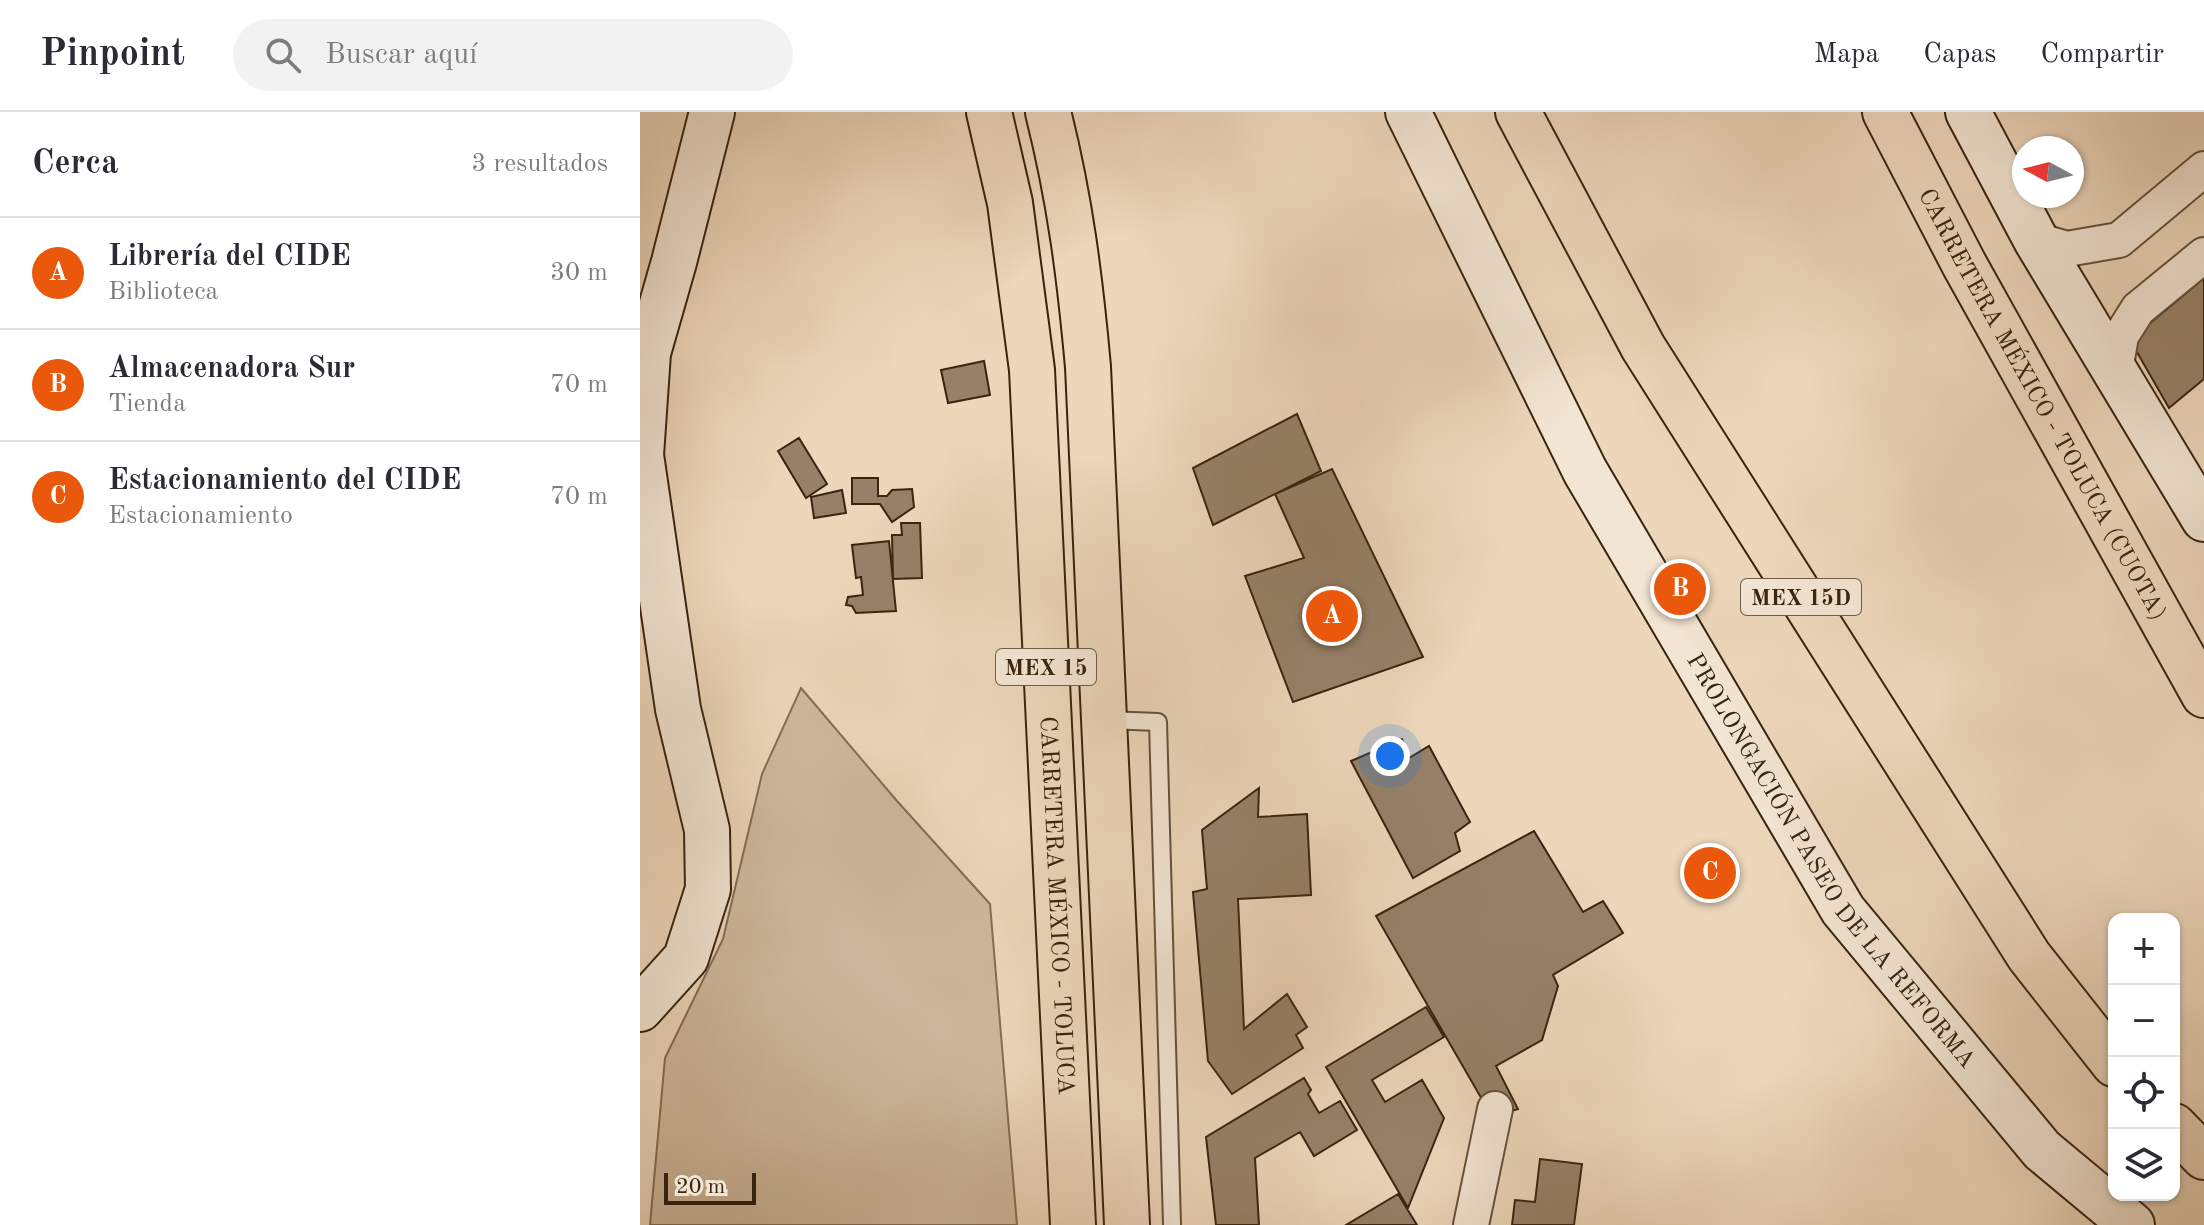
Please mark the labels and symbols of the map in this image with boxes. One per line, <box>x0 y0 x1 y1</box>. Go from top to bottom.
north arrow <box>2012 136 2084 208</box>
street label: CARRETERA MÉXICO - TOLUCA (CUOTA) <box>1913 185 2170 625</box>
pin: B <box>1654 559 1706 619</box>
road number: MEX 15D <box>1741 579 1861 615</box>
pin: A <box>1306 586 1358 646</box>
street label: PROLONGACIÓN PASEO DE LA REFORMA <box>1682 644 1984 1072</box>
road number: MEX 15 <box>996 649 1096 685</box>
street label: CARRETERA MÉXICO - TOLUCA <box>1035 716 1077 1096</box>
your location <box>1370 736 1410 776</box>
pin: C <box>1684 843 1736 903</box>
scale bar <box>664 1169 756 1205</box>

